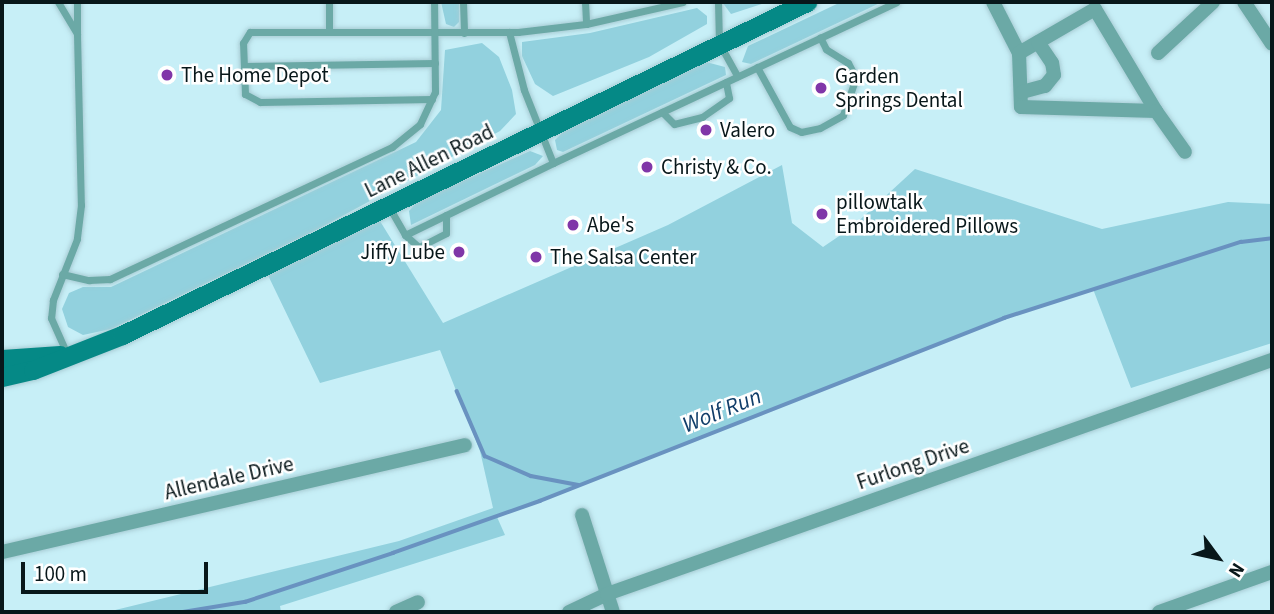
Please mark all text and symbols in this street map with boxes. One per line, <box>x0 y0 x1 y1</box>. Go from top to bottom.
place label: The Home Depot <box>181 62 328 88</box>
place label: Garden Springs Dental <box>835 63 963 113</box>
marker: The Home Depot <box>159 67 175 83</box>
marker: Garden Springs Dental <box>813 80 829 96</box>
place label: Valero <box>720 117 775 143</box>
street label: Lane Allen Road <box>360 119 498 203</box>
marker: Valero <box>698 122 714 138</box>
place label: Christy & Co. <box>661 154 772 180</box>
marker: Christy & Co. <box>639 159 655 175</box>
place label: pillowtalk Embroidered Pillows <box>836 189 1018 239</box>
marker: pillowtalk Embroidered Pillows <box>814 206 830 222</box>
place label: Abe's <box>587 212 634 238</box>
marker: Abe's <box>565 217 581 233</box>
place label: Jiffy Lube <box>360 239 445 265</box>
marker: Jiffy Lube <box>451 244 467 260</box>
place label: The Salsa Center <box>550 244 696 270</box>
marker: The Salsa Center <box>528 249 544 265</box>
water label: Wolf Run <box>679 383 765 439</box>
street label: Furlong Drive <box>853 433 973 495</box>
street label: Allendale Drive <box>162 451 296 505</box>
north arrow <box>1183 523 1253 593</box>
scale bar <box>24 548 212 592</box>
text: N <box>1221 557 1251 582</box>
text: 100 m <box>34 559 87 589</box>

